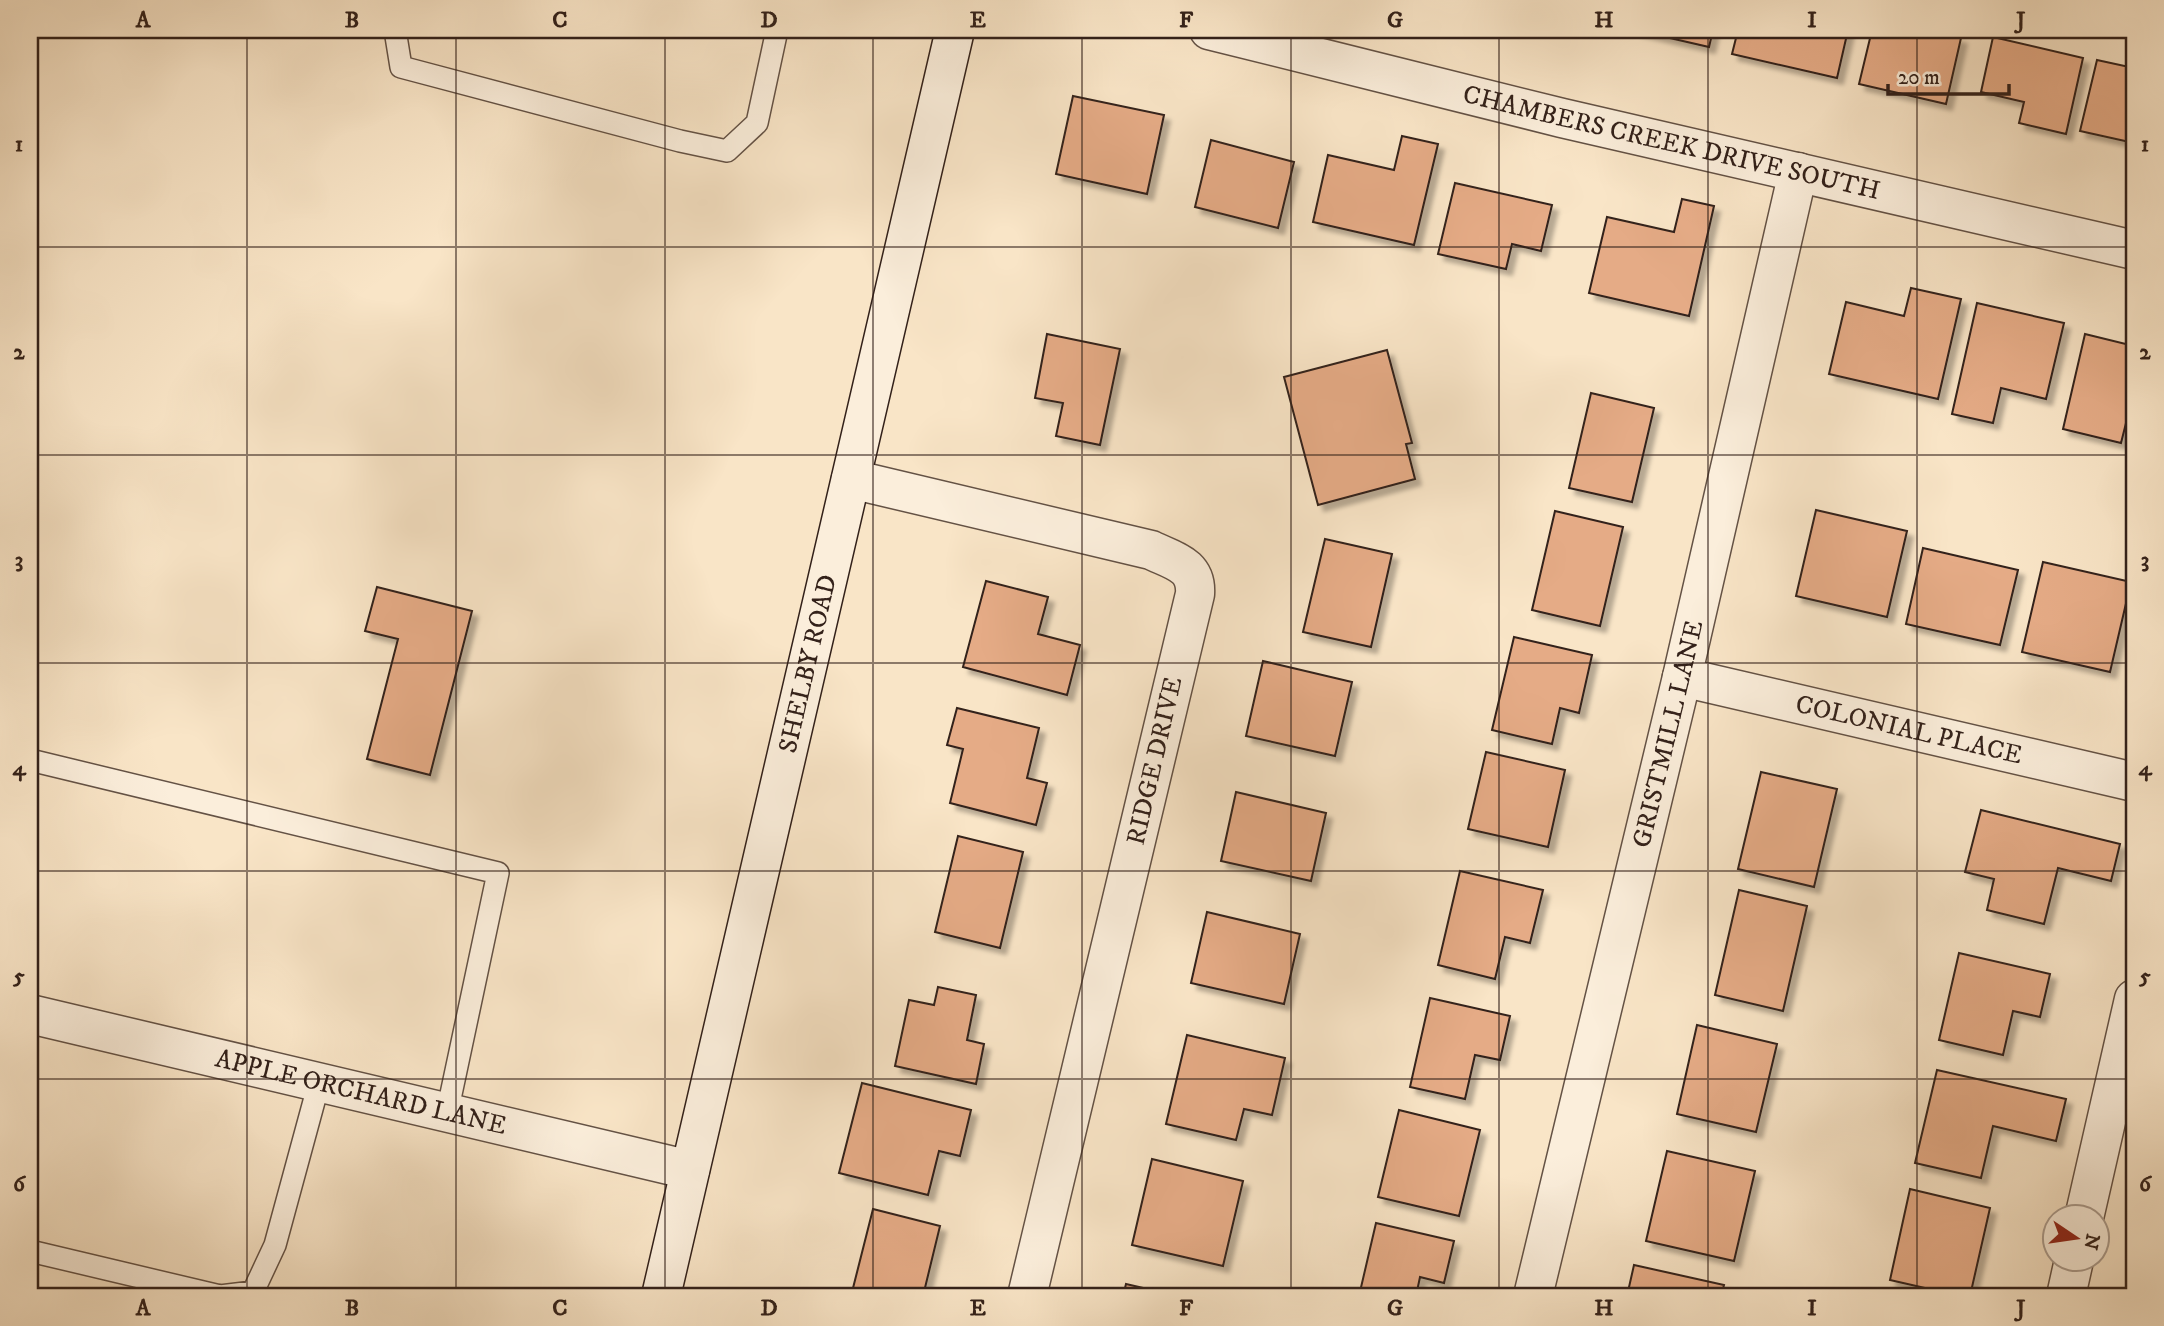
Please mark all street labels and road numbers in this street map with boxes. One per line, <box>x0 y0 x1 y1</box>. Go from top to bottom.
street label: CHAMBERS CREEK DRIVE SOUTH <box>1460 77 1883 207</box>
street label: SHELBY ROAD <box>771 571 844 756</box>
street label: GRISTMILL LANE <box>1625 617 1711 851</box>
street label: RIDGE DRIVE <box>1120 674 1190 848</box>
street label: COLONIAL PLACE <box>1792 687 2025 772</box>
street label: APPLE ORCHARD LANE <box>212 1042 510 1143</box>

